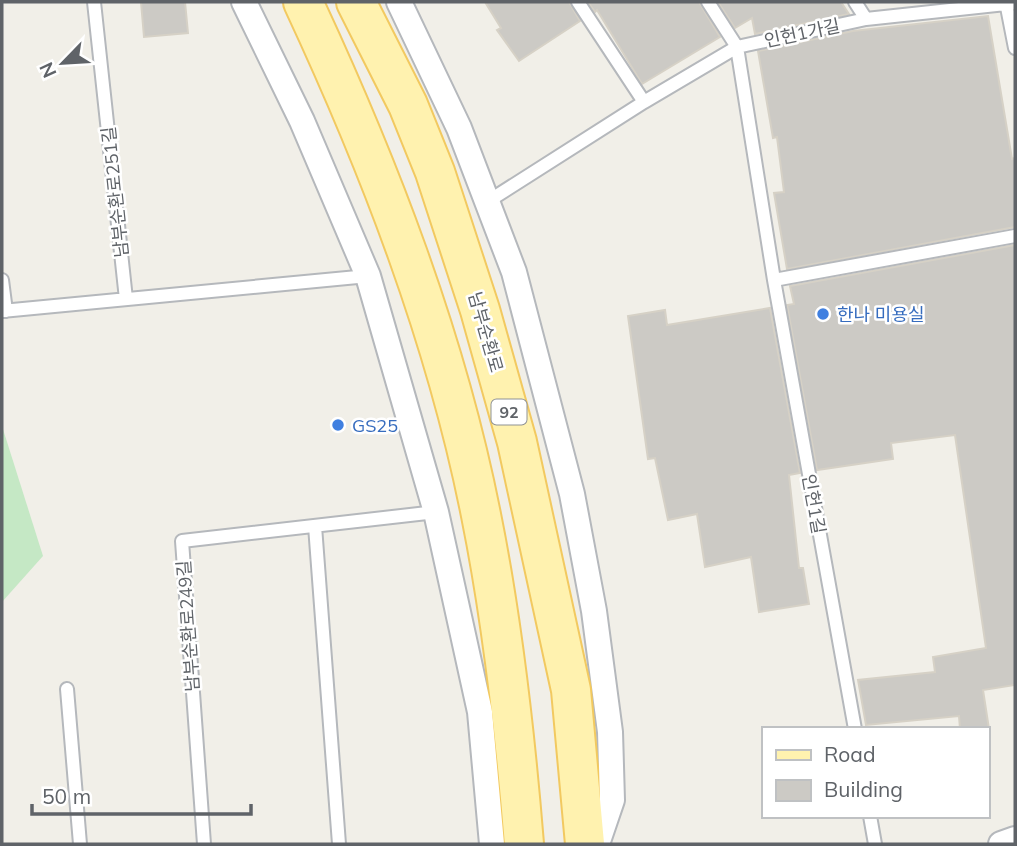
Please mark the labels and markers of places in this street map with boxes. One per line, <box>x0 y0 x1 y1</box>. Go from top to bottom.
place label: 한나 미용실 <box>837 303 925 326</box>
marker: 한나 미용실 <box>815 306 831 322</box>
place label: GS25 <box>352 414 398 437</box>
marker: GS25 <box>330 417 346 433</box>

